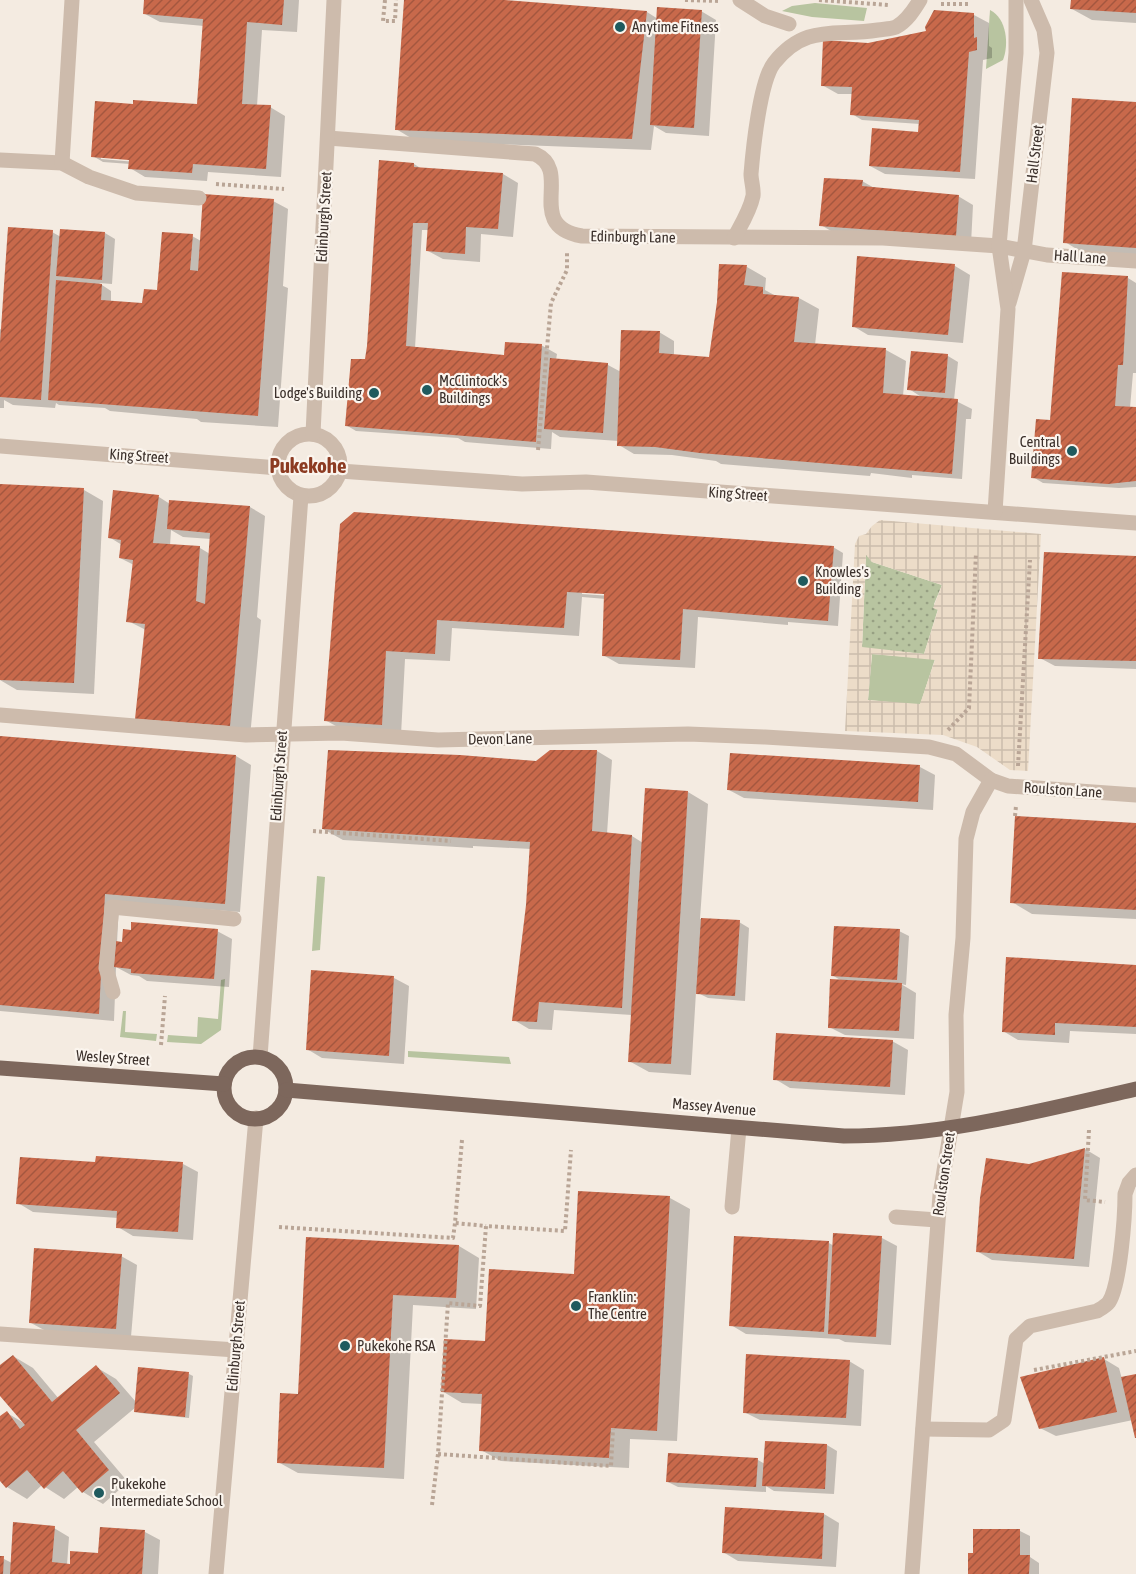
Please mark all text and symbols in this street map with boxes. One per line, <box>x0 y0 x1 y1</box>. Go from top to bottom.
place label: Anytime Fitness <box>632 18 719 35</box>
marker: Anytime Fitness <box>613 20 627 34</box>
street label: Hall Street <box>1022 124 1047 184</box>
street label: Edinburgh Street <box>313 171 334 263</box>
street label: Edinburgh Lane <box>590 227 676 246</box>
street label: Hall Lane <box>1053 246 1107 267</box>
place label: McClintock’s Buildings <box>439 372 507 406</box>
marker: McClintock’s Buildings <box>420 383 434 397</box>
place label: Lodge's Building <box>274 384 363 401</box>
marker: Lodge's Building <box>367 386 381 400</box>
place label: Central Buildings <box>1009 433 1060 467</box>
marker: Central Buildings <box>1065 444 1079 458</box>
street label: King Street <box>109 445 169 466</box>
district label: Pukekohe <box>269 453 347 477</box>
street label: King Street <box>708 483 768 504</box>
place label: Knowles's Building <box>815 563 869 597</box>
marker: Knowles's Building <box>796 574 810 588</box>
street label: Devon Lane <box>468 729 532 748</box>
street label: Edinburgh Street <box>267 730 290 822</box>
street label: Roulston Lane <box>1023 778 1103 801</box>
street label: Wesley Street <box>75 1046 151 1069</box>
street label: Massey Avenue <box>671 1094 757 1119</box>
street label: Roulston Street <box>929 1131 958 1217</box>
place label: Franklin: The Centre <box>588 1288 647 1322</box>
marker: Franklin: The Centre <box>569 1299 583 1313</box>
street label: Edinburgh Street <box>223 1300 248 1392</box>
place label: Pukekohe RSA <box>357 1337 436 1354</box>
marker: Pukekohe RSA <box>338 1339 352 1353</box>
place label: Pukekohe Intermediate School <box>111 1475 223 1509</box>
marker: Pukekohe Intermediate School <box>92 1486 106 1500</box>

